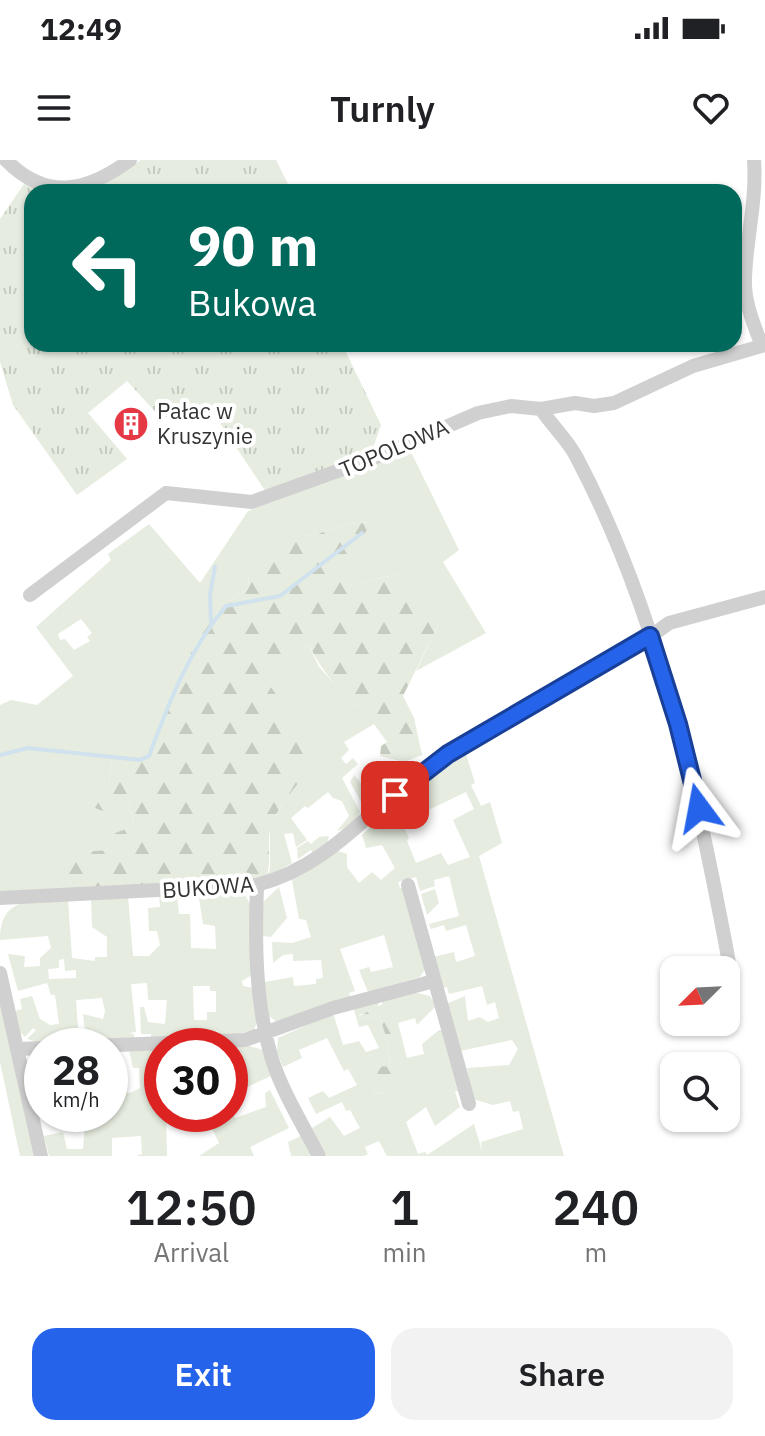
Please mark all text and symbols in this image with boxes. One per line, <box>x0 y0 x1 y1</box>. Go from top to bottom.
text: 12:49 <box>40 9 122 48</box>
text: Turnly <box>330 85 435 132</box>
icon: menu <box>32 86 76 130</box>
icon: heart <box>689 86 733 130</box>
text: 90 m <box>188 209 318 281</box>
icon: left <box>56 216 160 320</box>
text: Bukowa <box>188 279 317 326</box>
place label: Pałac w Kruszynie <box>157 396 253 450</box>
building icon: Pałac w Kruszynie <box>112 405 150 443</box>
street label: TOPOLOWA <box>335 411 453 484</box>
pin <box>361 761 429 829</box>
position arrow <box>657 766 741 850</box>
icon: arrive <box>373 773 417 817</box>
street label: BUKOWA <box>161 869 255 904</box>
north arrow <box>660 956 740 1036</box>
map controls <box>660 956 740 1132</box>
speed limit sign: 30 <box>144 1028 248 1132</box>
text: 28 <box>52 1044 100 1096</box>
button: search <box>660 1052 740 1132</box>
text: km/h <box>52 1086 100 1113</box>
text: 12:50 <box>126 1176 257 1238</box>
text: 1 <box>390 1176 419 1238</box>
text: 240 <box>553 1176 639 1238</box>
text: Arrival <box>153 1235 229 1269</box>
text: min <box>383 1235 427 1269</box>
text: m <box>584 1235 607 1269</box>
button: Exit <box>32 1328 375 1420</box>
button: Share <box>391 1328 733 1420</box>

